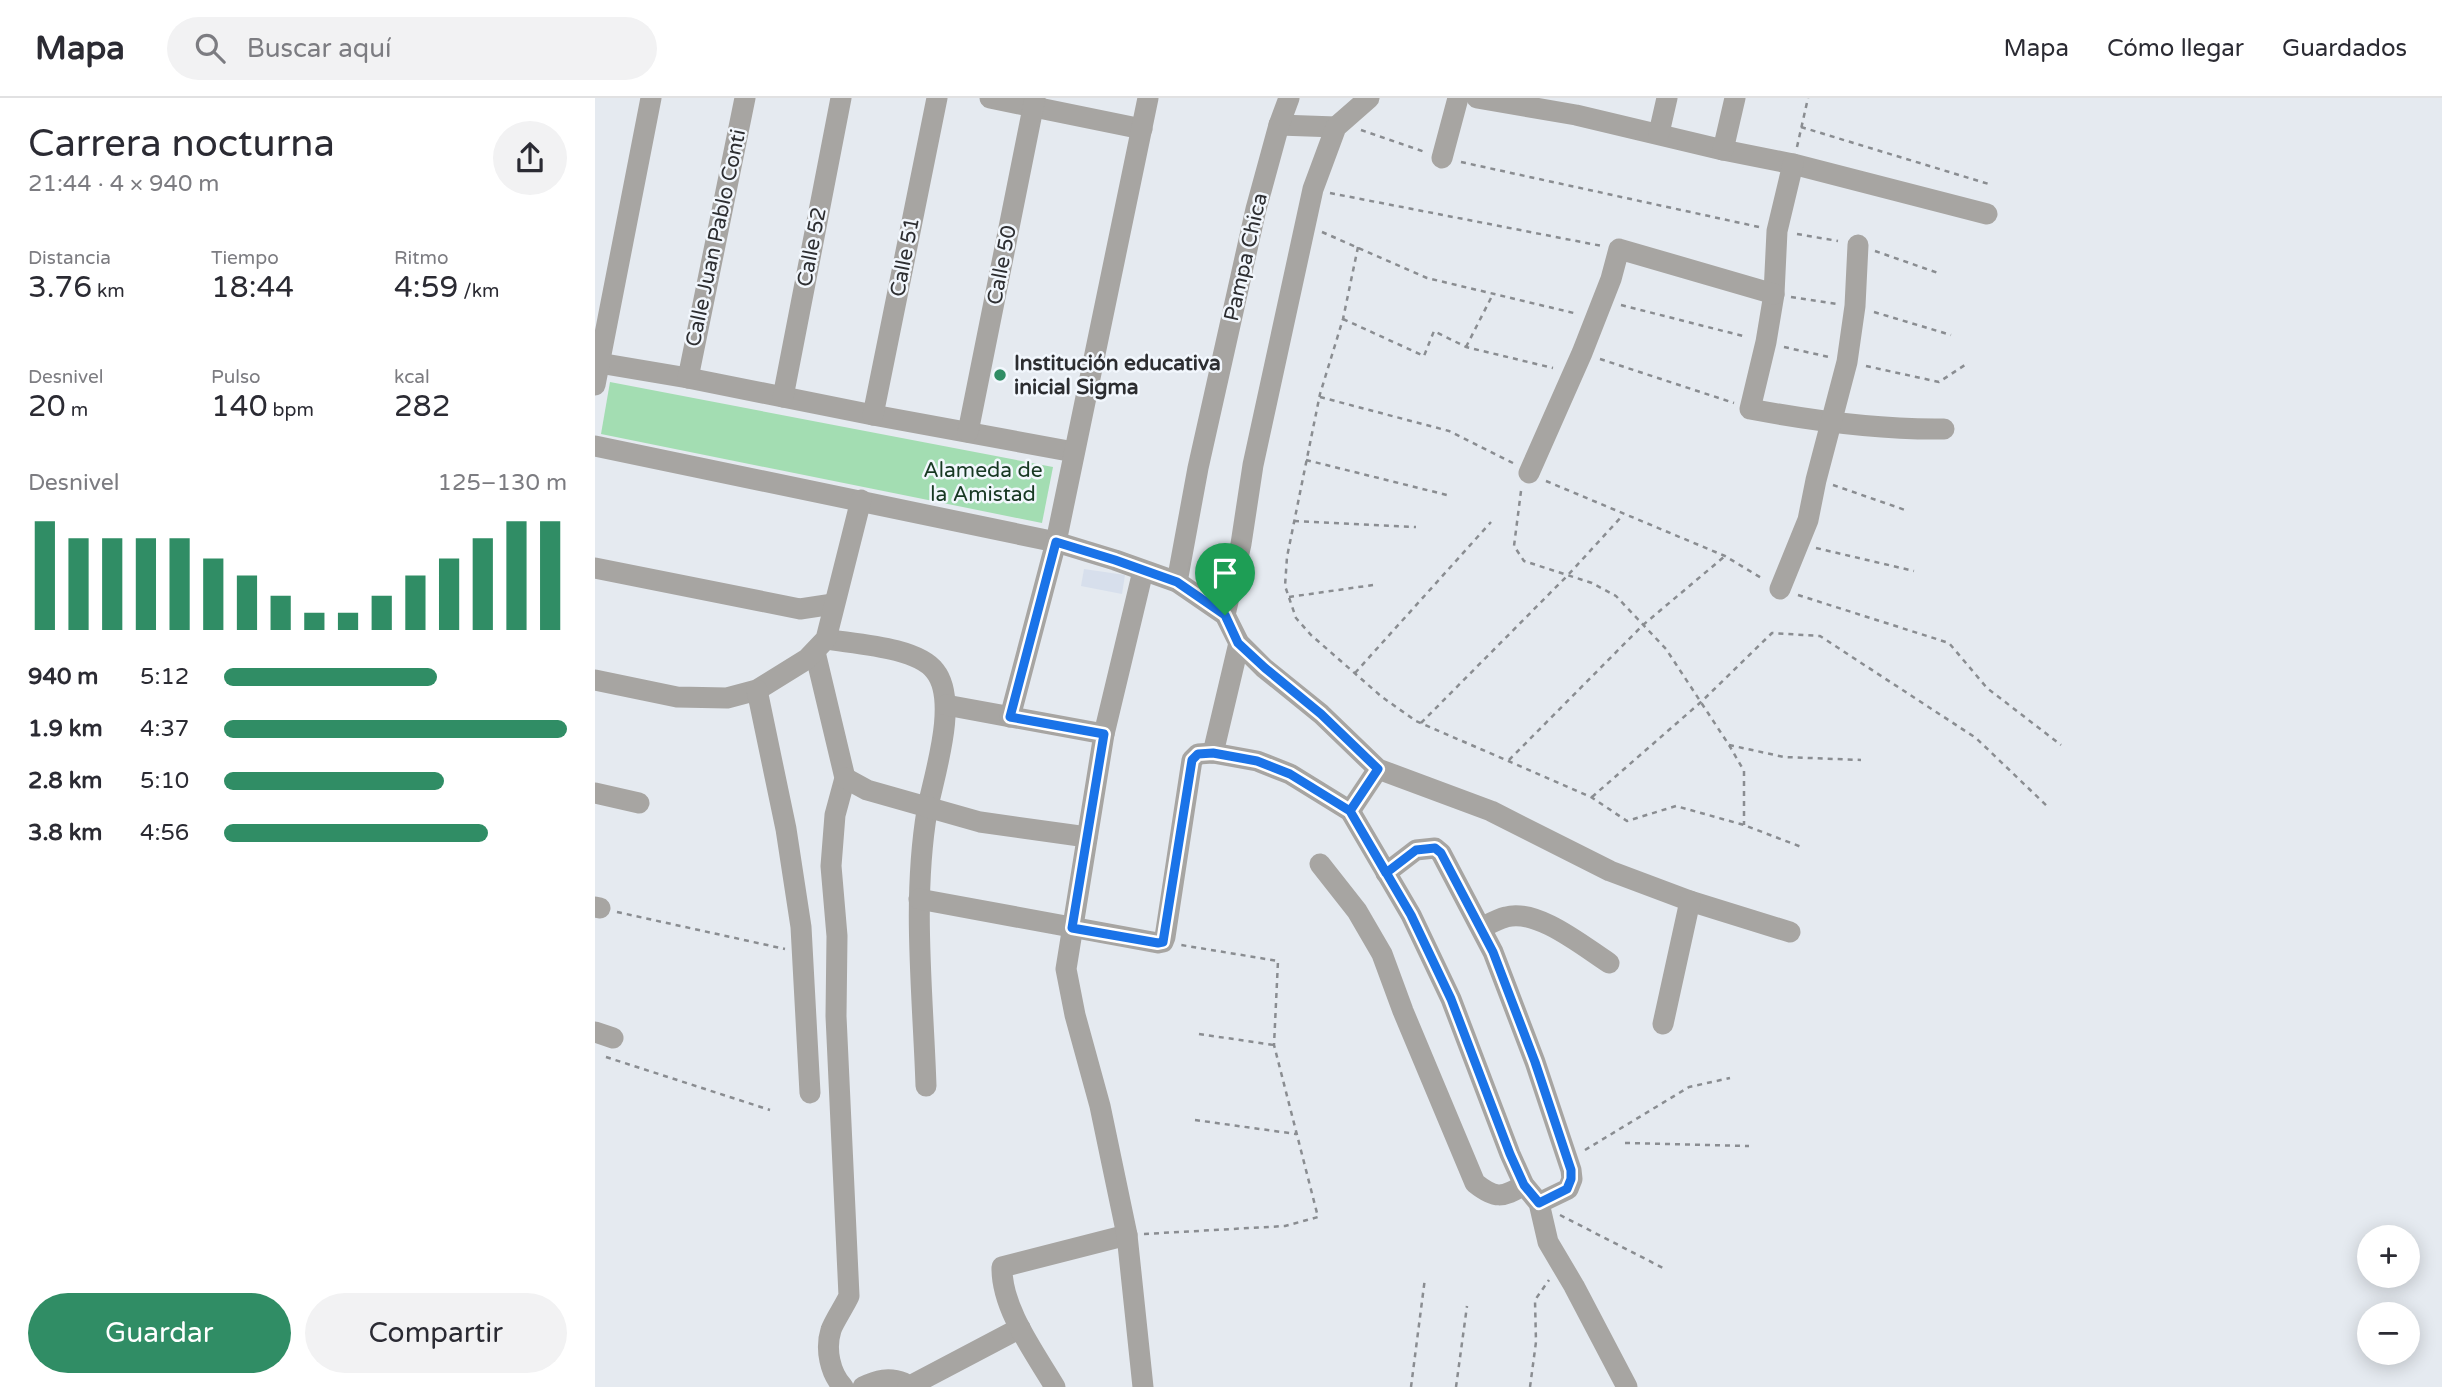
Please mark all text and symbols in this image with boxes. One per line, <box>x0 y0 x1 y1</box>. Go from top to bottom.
search box <box>167 17 657 80</box>
text: Mapa <box>35 29 125 68</box>
icon: search <box>191 29 229 67</box>
text: Buscar aquí <box>247 33 391 64</box>
text: Mapa <box>2004 34 2069 63</box>
text: Cómo llegar <box>2107 34 2244 63</box>
text: Guardados <box>2282 34 2407 63</box>
text: Carrera nocturna <box>28 121 335 167</box>
button: share <box>493 121 567 195</box>
street label: Calle Juan Pablo Conti <box>681 127 751 349</box>
text: 21:44 · 4 × 940 m <box>28 170 219 198</box>
street label: Pampa Chica <box>1219 190 1273 324</box>
street label: Calle 52 <box>792 205 832 289</box>
street label: Calle 51 <box>885 215 925 299</box>
street label: Calle 50 <box>982 223 1022 307</box>
text: Distancia <box>28 247 111 269</box>
text: Tiempo <box>211 247 279 269</box>
text: Ritmo <box>394 247 449 269</box>
text: 3.76 <box>28 269 92 306</box>
text: 18:44 <box>211 269 294 306</box>
text: 4:59 <box>394 269 458 306</box>
text: km <box>92 280 125 302</box>
text: /km <box>458 280 499 302</box>
place label: Institución educativa inicial Sigma <box>1014 351 1221 400</box>
text: Desnivel <box>28 366 104 388</box>
text: Pulso <box>211 366 261 388</box>
text: kcal <box>394 366 430 388</box>
marker: Institución educativa inicial Sigma <box>992 367 1008 383</box>
text: 20 <box>28 388 66 425</box>
text: 140 <box>211 388 268 425</box>
text: 282 <box>394 388 451 425</box>
text: m <box>66 399 88 421</box>
text: bpm <box>268 399 314 421</box>
park label: Alameda de la Amistad <box>923 458 1043 507</box>
text: Desnivel <box>28 469 119 497</box>
text: 125–130 m <box>438 469 567 497</box>
pin <box>1195 543 1255 615</box>
icon: arrive <box>1206 554 1244 592</box>
text: 940 m <box>28 663 98 691</box>
text: 5:12 <box>140 663 189 691</box>
text: 1.9 km <box>28 715 103 743</box>
text: 4:37 <box>140 715 189 743</box>
text: 2.8 km <box>28 767 102 795</box>
text: 5:10 <box>140 767 189 795</box>
text: 3.8 km <box>28 819 102 847</box>
text: 4:56 <box>140 819 189 847</box>
map controls <box>2357 1225 2420 1365</box>
button: + <box>2357 1225 2420 1288</box>
button: Guardar <box>28 1293 291 1373</box>
button: Compartir <box>305 1293 567 1373</box>
button: − <box>2357 1302 2420 1365</box>

